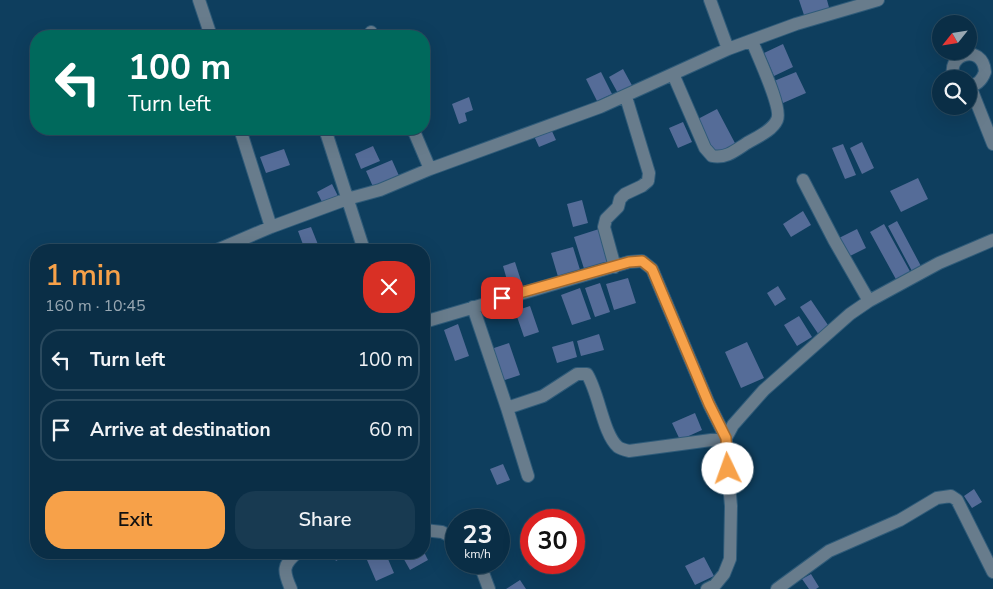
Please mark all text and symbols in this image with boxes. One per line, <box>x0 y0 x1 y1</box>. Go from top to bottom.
north arrow <box>932 15 978 60</box>
map controls <box>932 15 977 115</box>
text: 100 m <box>128 44 231 91</box>
icon: left <box>45 50 110 115</box>
button: search <box>932 70 977 115</box>
text: Turn left <box>128 89 211 119</box>
text: 1 min <box>45 255 121 296</box>
button: close <box>363 261 415 313</box>
pin <box>481 277 523 319</box>
icon: arrive <box>488 284 516 312</box>
text: 160 m · 10:45 <box>45 295 146 317</box>
icon: left <box>47 346 75 374</box>
text: Turn left <box>90 347 165 373</box>
text: 100 m <box>358 347 413 373</box>
icon: arrive <box>47 416 75 444</box>
text: Arrive at destination <box>90 417 271 443</box>
text: 60 m <box>369 417 413 443</box>
position arrow <box>701 442 753 494</box>
button: Exit <box>45 491 225 549</box>
button: Share <box>235 491 415 549</box>
speed limit sign: 30 <box>520 509 585 574</box>
text: 23 <box>462 518 493 552</box>
text: km/h <box>464 546 491 562</box>

